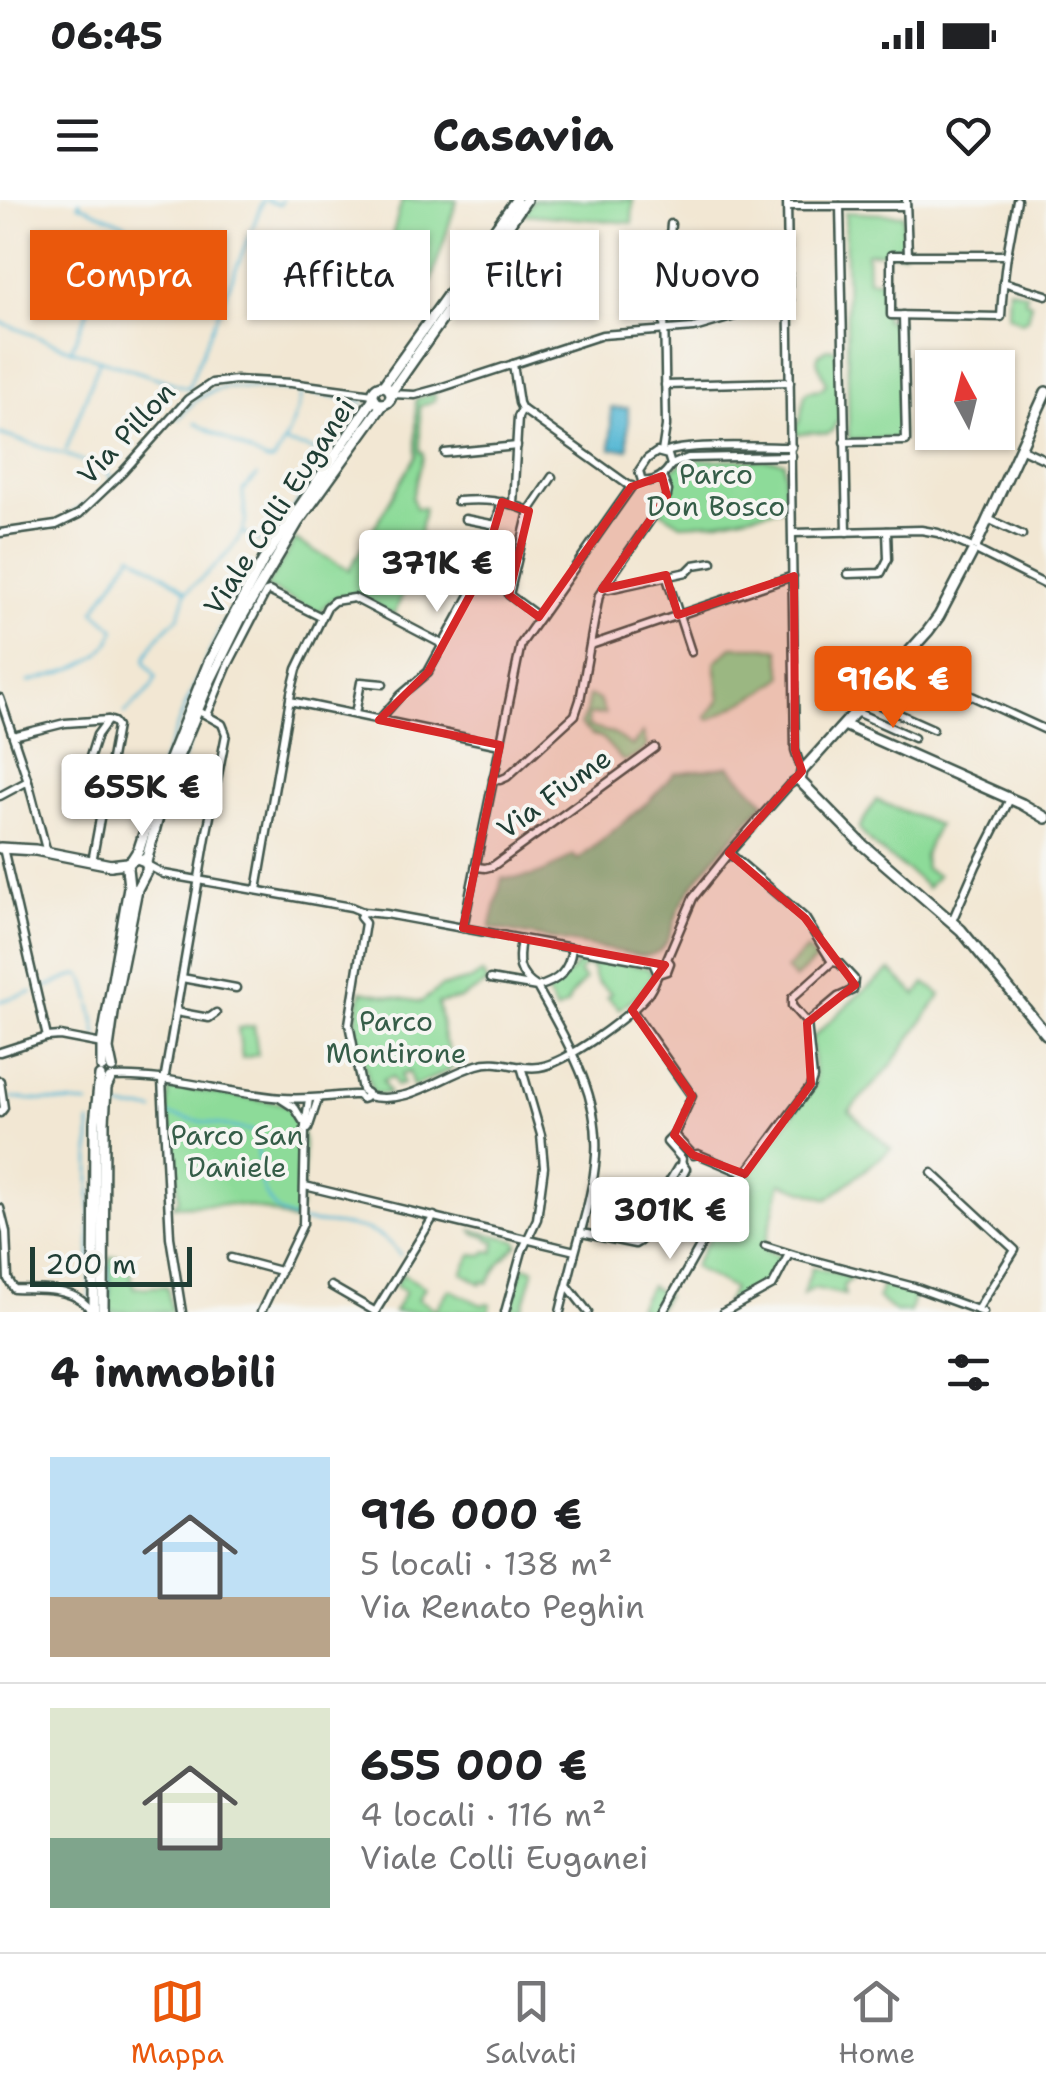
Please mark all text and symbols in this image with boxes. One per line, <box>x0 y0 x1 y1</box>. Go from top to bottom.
text: 06:45 <box>50 10 163 61</box>
text: Casavia <box>432 105 614 165</box>
icon: menu <box>50 108 105 163</box>
icon: heart <box>941 108 996 163</box>
chip: Compra <box>30 230 227 320</box>
chip: Affitta <box>247 230 430 320</box>
chip: Filtri <box>450 230 599 320</box>
chip: Nuovo <box>619 230 796 320</box>
north arrow <box>915 350 1015 450</box>
map controls <box>915 350 1015 450</box>
street label: Via Pillon <box>69 373 183 493</box>
street label: Viale Colli Euganei <box>194 390 364 622</box>
park label: Parco Don Bosco <box>647 455 785 525</box>
pin: 371K € <box>356 530 518 615</box>
text: 371K € <box>381 541 493 584</box>
pin: 916K € <box>812 646 974 731</box>
text: 916K € <box>836 657 950 700</box>
street label: Via Fiume <box>489 739 619 847</box>
pin: 655K € <box>61 754 223 839</box>
text: 655K € <box>83 765 201 808</box>
park label: Parco Montirone <box>325 1002 467 1072</box>
park label: Parco San Daniele <box>170 1116 304 1186</box>
pin: 301K € <box>589 1177 751 1262</box>
text: 301K € <box>613 1188 727 1231</box>
scale bar <box>30 1242 192 1286</box>
text: 200 m <box>45 1245 136 1283</box>
text: 4 immobili <box>50 1344 276 1400</box>
icon: filters <box>941 1345 996 1400</box>
text: 916 000 € <box>360 1486 582 1542</box>
icon: home <box>130 1497 250 1617</box>
text: 5 locali · 138 m² <box>360 1542 613 1585</box>
text: Via Renato Peghin <box>360 1585 645 1628</box>
text: 655 000 € <box>360 1737 587 1793</box>
icon: home <box>130 1748 250 1868</box>
text: 4 locali · 116 m² <box>360 1793 607 1836</box>
text: Viale Colli Euganei <box>360 1836 648 1879</box>
tab: Mappa <box>131 1974 224 2072</box>
tab: Salvati <box>485 1974 577 2072</box>
tab: Home <box>838 1974 915 2072</box>

